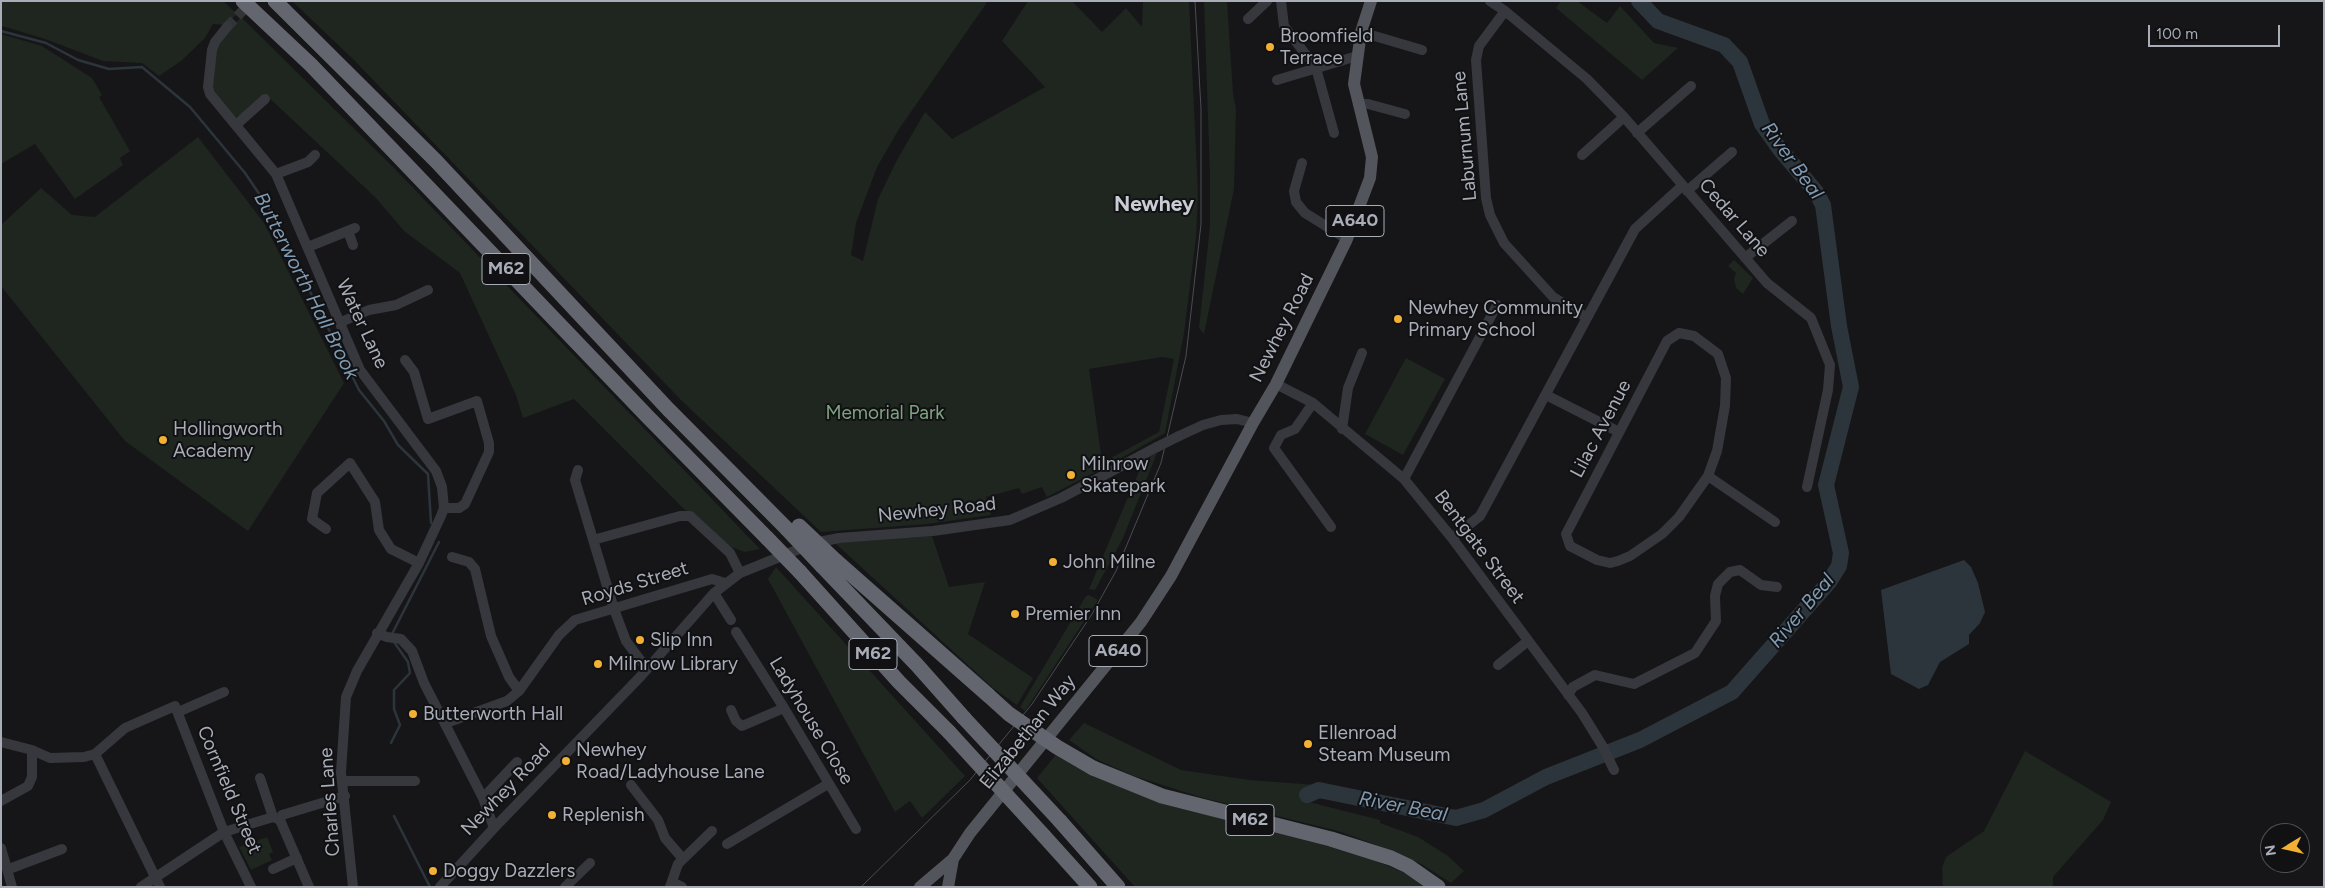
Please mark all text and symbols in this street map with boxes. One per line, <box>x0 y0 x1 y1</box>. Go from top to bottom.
scale bar <box>2150 15 2282 47</box>
place label: Broomfield Terrace <box>1280 25 1373 69</box>
text: 100 m <box>2156 25 2198 43</box>
marker: Broomfield Terrace <box>1264 41 1276 53</box>
street label: Laburnum Lane <box>1448 70 1482 202</box>
water label: River Beal <box>1756 118 1828 204</box>
street label: Cedar Lane <box>1694 174 1774 262</box>
water label: Butterworth Hall Brook <box>248 188 364 384</box>
district label: Newhey <box>1114 192 1194 218</box>
road number: A640 <box>1326 206 1384 237</box>
road number: M62 <box>482 253 530 284</box>
street label: Newhey Road <box>1245 270 1319 386</box>
street label: Water Lane <box>331 276 393 372</box>
place label: Newhey Community Primary School <box>1408 297 1583 341</box>
marker: Newhey Community Primary School <box>1392 313 1404 325</box>
street label: Lilac Avenue <box>1566 376 1636 482</box>
park label: Memorial Park <box>825 402 945 424</box>
place label: Hollingworth Academy <box>173 418 283 462</box>
marker: Hollingworth Academy <box>157 434 169 446</box>
place label: Milnrow Skatepark <box>1081 453 1165 497</box>
marker: Milnrow Skatepark <box>1065 469 1077 481</box>
street label: Bentgate Street <box>1429 486 1529 608</box>
street label: Newhey Road <box>877 492 997 528</box>
place label: John Milne <box>1063 551 1155 573</box>
marker: John Milne <box>1047 556 1059 568</box>
street label: Royds Street <box>579 557 691 611</box>
water label: River Beal <box>1764 569 1840 653</box>
place label: Premier Inn <box>1025 603 1121 625</box>
marker: Premier Inn <box>1009 608 1021 620</box>
place label: Slip Inn <box>650 629 713 651</box>
marker: Slip Inn <box>634 634 646 646</box>
road number: A640 <box>1089 636 1147 666</box>
road number: M62 <box>849 639 897 670</box>
place label: Milnrow Library <box>608 653 738 675</box>
street label: Ladyhouse Close <box>764 653 858 789</box>
marker: Milnrow Library <box>592 658 604 670</box>
street label: Elizabethan Way <box>975 670 1081 794</box>
place label: Butterworth Hall <box>423 703 563 725</box>
marker: Butterworth Hall <box>407 708 419 720</box>
place label: Ellenroad Steam Museum <box>1318 722 1450 766</box>
street label: Cornfield Street <box>192 723 266 857</box>
marker: Ellenroad Steam Museum <box>1302 738 1314 750</box>
street label: Newhey Road <box>457 739 555 841</box>
place label: Newhey Road/Ladyhouse Lane <box>576 739 765 783</box>
street label: Charles Lane <box>315 747 345 857</box>
marker: Newhey Road/Ladyhouse Lane <box>560 755 572 767</box>
water label: River Beal <box>1357 787 1449 827</box>
place label: Replenish <box>562 804 645 826</box>
road number: M62 <box>1226 804 1274 836</box>
marker: Replenish <box>546 809 558 821</box>
north arrow <box>2260 823 2310 873</box>
text: N <box>2261 844 2280 857</box>
place label: Doggy Dazzlers <box>443 860 575 882</box>
marker: Doggy Dazzlers <box>427 865 439 877</box>

